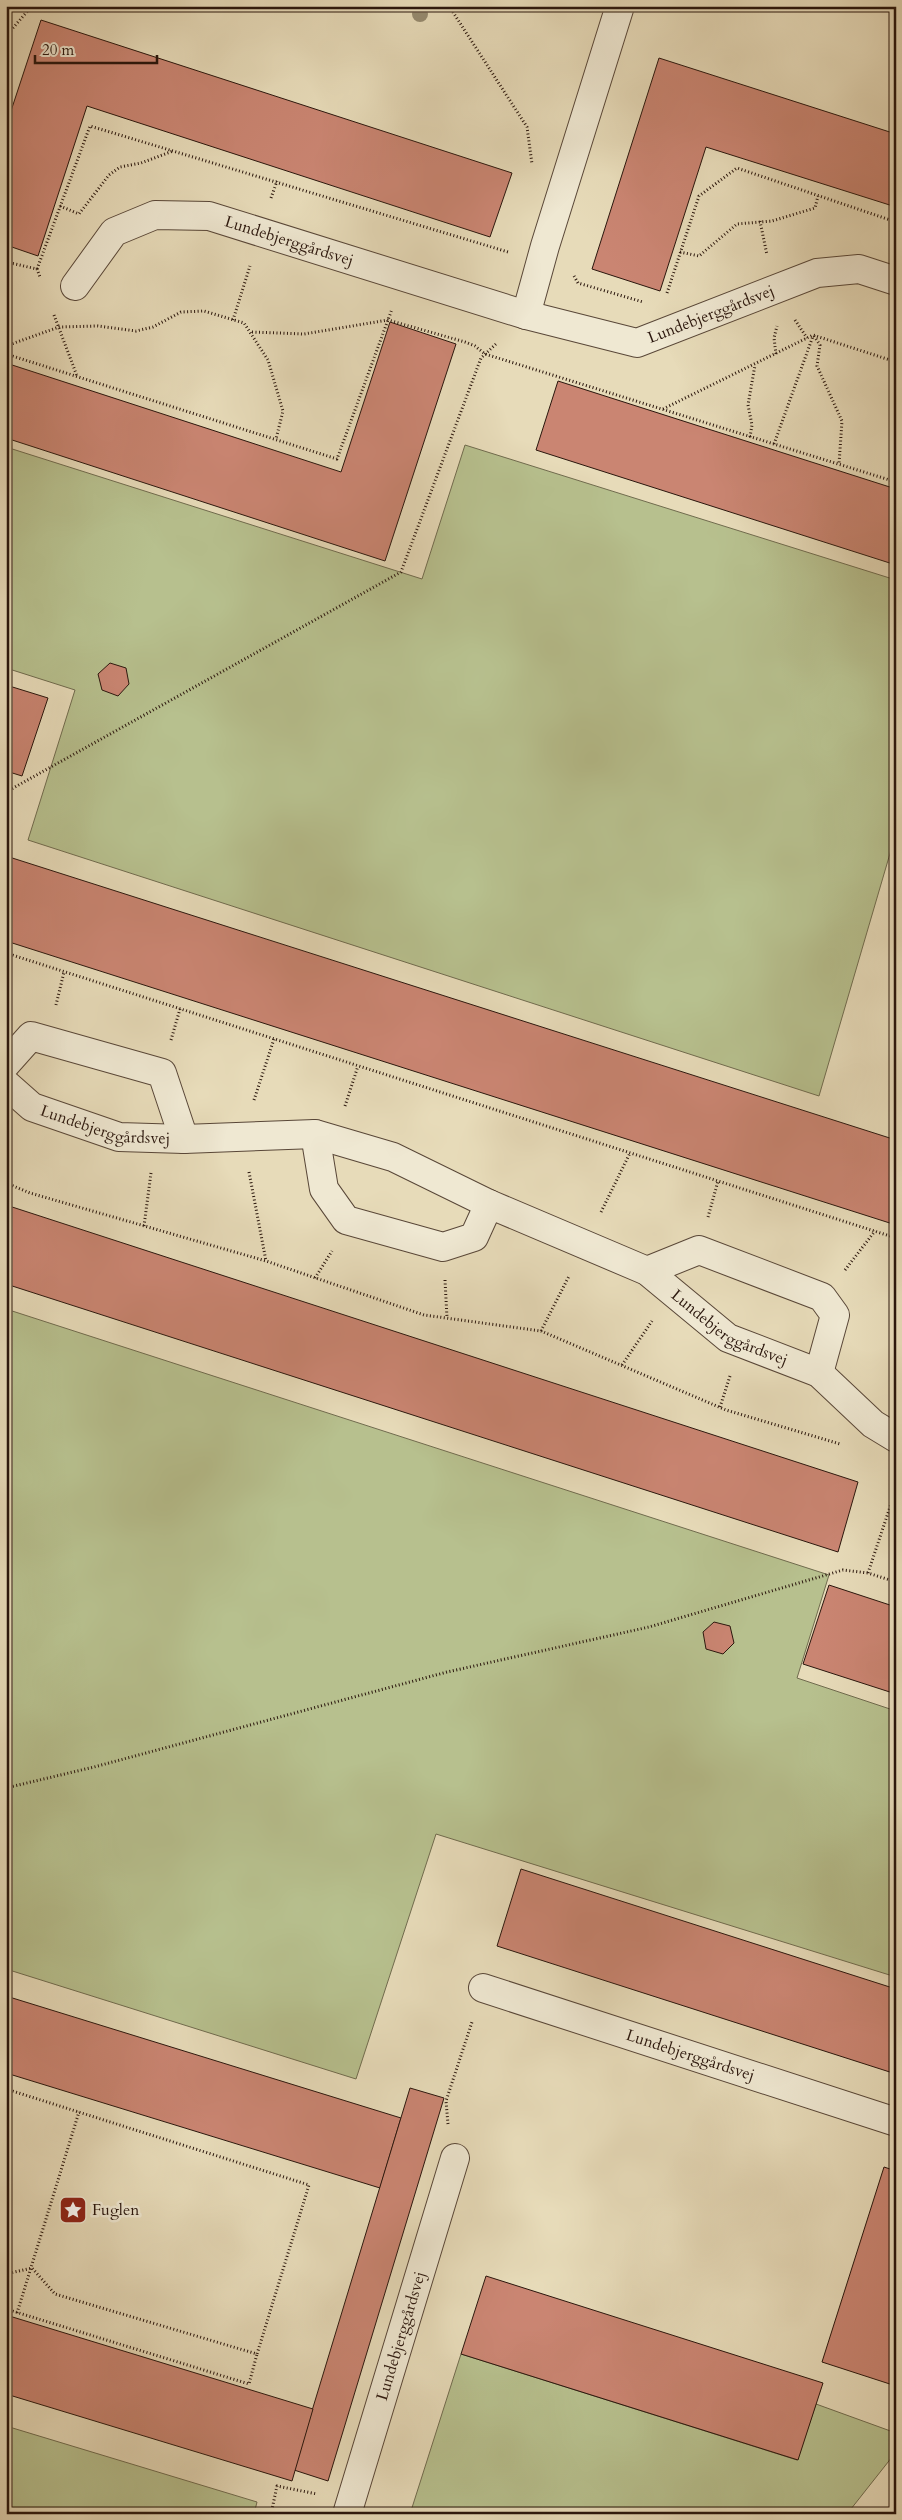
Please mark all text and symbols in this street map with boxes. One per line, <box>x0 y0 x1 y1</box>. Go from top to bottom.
scale bar <box>35 32 158 64</box>
text: 20 m <box>42 40 74 60</box>
street label: Lundebjerggårdsvej <box>222 211 356 272</box>
street label: Lundebjerggårdsvej <box>645 280 777 349</box>
street label: Lundebjerggårdsvej <box>37 1100 171 1150</box>
street label: Lundebjerggårdsvej <box>666 1284 791 1371</box>
street label: Lundebjerggårdsvej <box>623 2024 757 2086</box>
place icon: Fuglen <box>58 2195 88 2225</box>
place label: Fuglen <box>92 2199 139 2221</box>
street label: Lundebjerggårdsvej <box>371 2269 431 2403</box>

